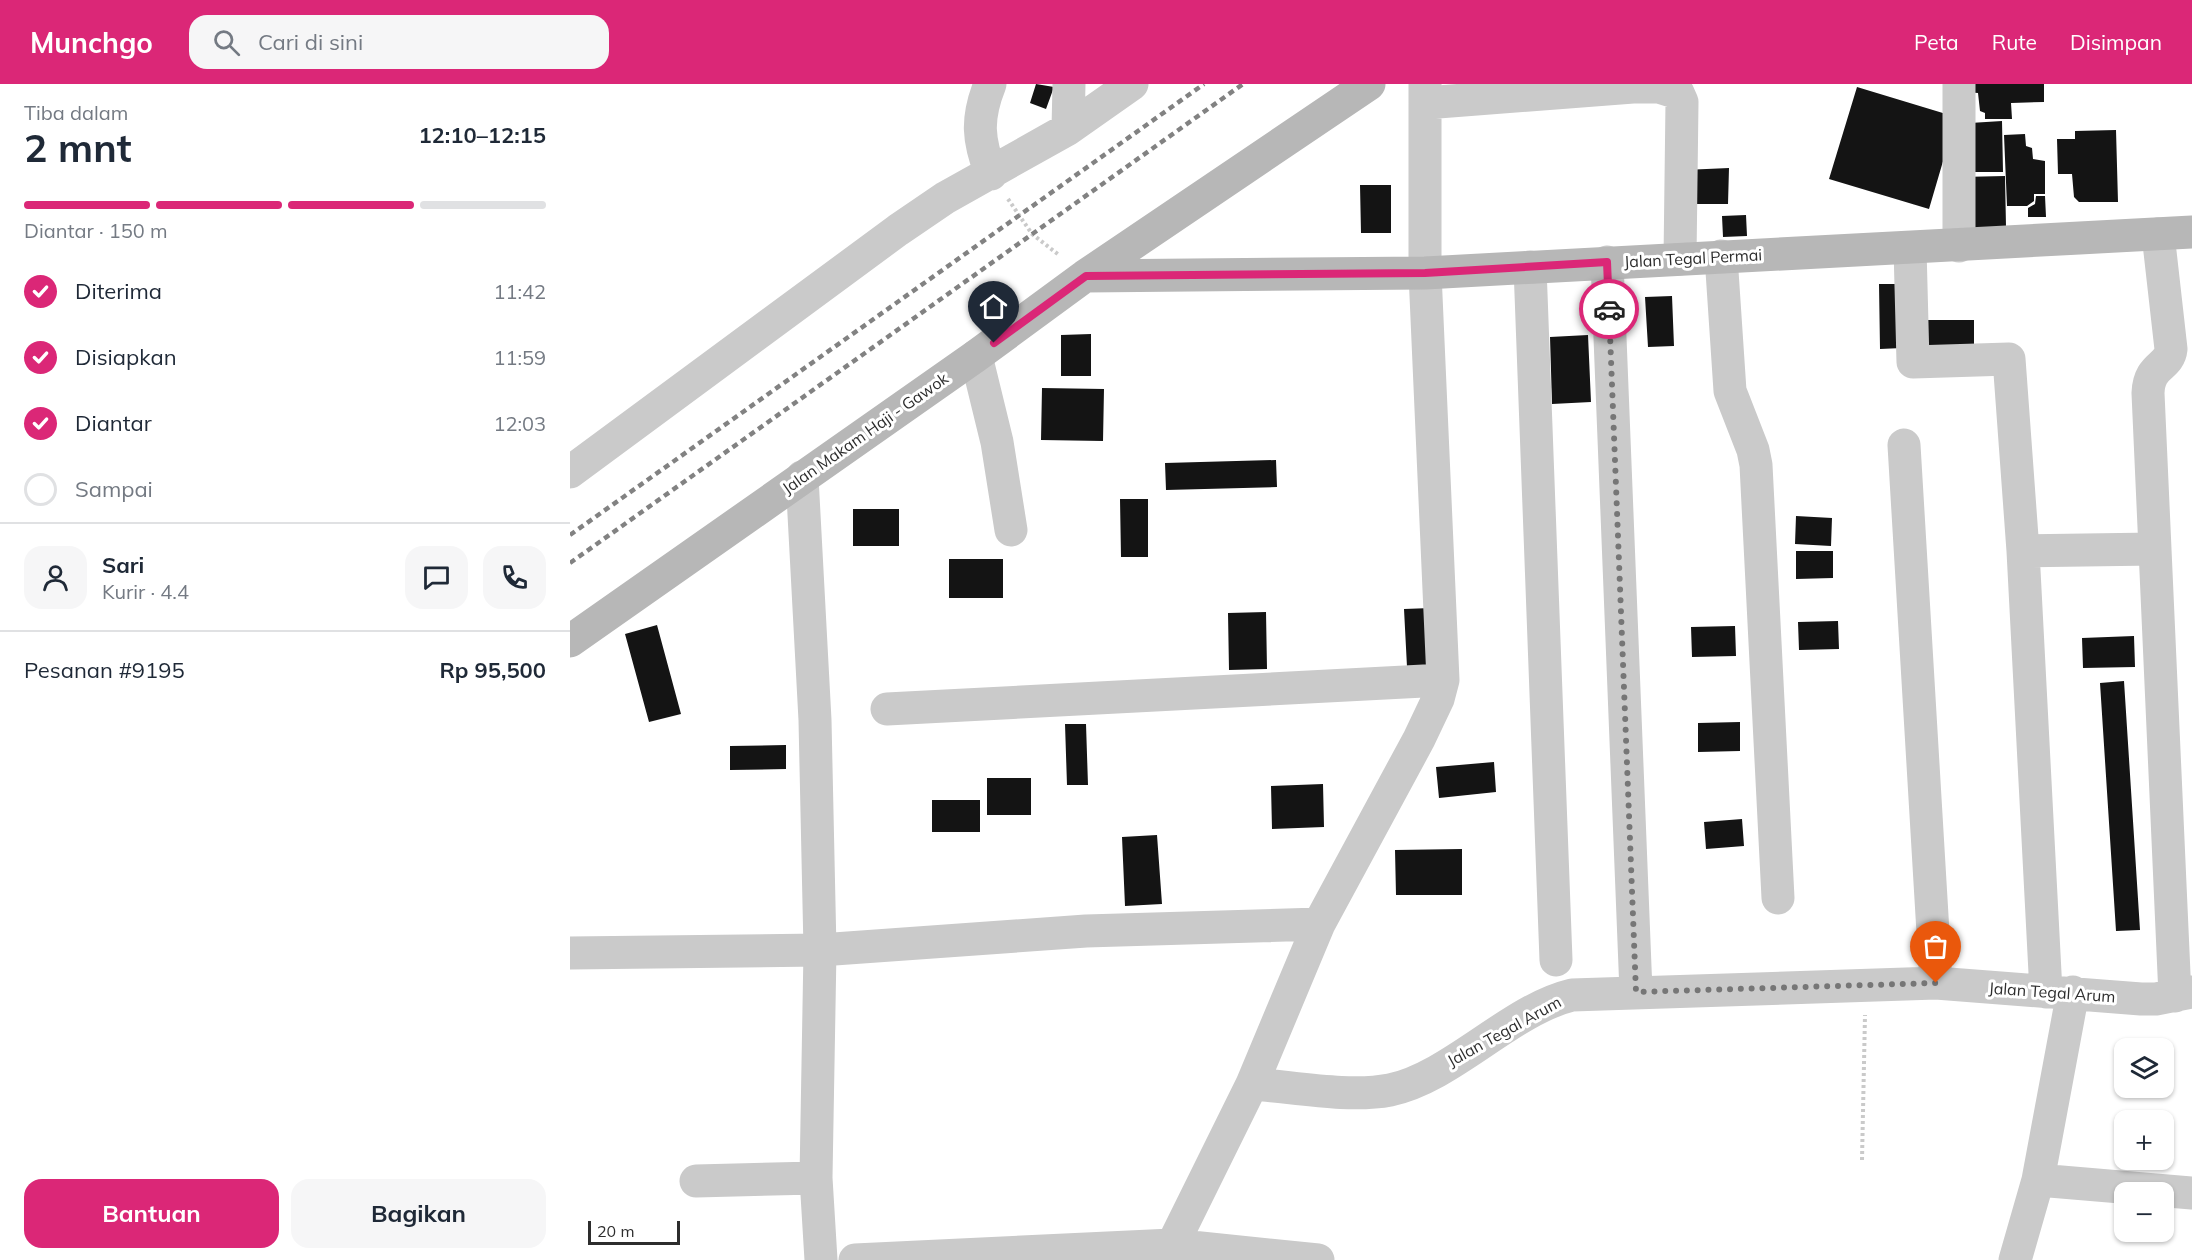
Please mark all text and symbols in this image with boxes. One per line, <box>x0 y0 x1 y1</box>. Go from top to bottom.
search box <box>189 15 609 69</box>
text: Munchgo <box>30 25 153 60</box>
icon: search <box>210 26 243 59</box>
text: Cari di sini <box>258 28 363 56</box>
text: Peta <box>1914 29 1959 55</box>
text: Rute <box>1992 29 2037 55</box>
text: Disimpan <box>2070 29 2162 55</box>
text: Tiba dalam <box>24 100 128 125</box>
text: 12:10–12:15 <box>418 121 546 149</box>
text: 2 mnt <box>24 123 131 172</box>
text: Diantar · 150 m <box>24 218 168 243</box>
street label: Jalan Tegal Permai <box>1623 244 1763 272</box>
icon: check <box>24 275 57 308</box>
text: Diterima <box>75 277 162 305</box>
text: 11:42 <box>493 279 546 304</box>
courier <box>1579 279 1639 339</box>
pin <box>968 281 1019 343</box>
icon: home <box>977 290 1010 323</box>
icon: car <box>1593 293 1626 326</box>
icon: check <box>24 341 57 374</box>
text: Disiapkan <box>75 343 177 371</box>
text: 11:59 <box>493 345 546 370</box>
street label: Jalan Makam Haji - Gawok <box>778 368 953 498</box>
icon: check <box>24 407 57 440</box>
text: Diantar <box>75 409 152 437</box>
text: 12:03 <box>493 411 546 436</box>
text: Sampai <box>75 475 153 503</box>
button: person <box>24 546 87 609</box>
button: chat <box>405 546 468 609</box>
button: phone <box>483 546 546 609</box>
text: Sari <box>102 551 144 579</box>
text: Kurir · 4.4 <box>102 579 189 604</box>
text: Pesanan #9195 <box>24 656 185 684</box>
text: Rp 95,500 <box>439 656 546 684</box>
pin <box>1910 921 1961 983</box>
icon: bag <box>1919 930 1952 963</box>
street label: Jalan Tegal Arum <box>1988 978 2116 1006</box>
street label: Jalan Tegal Arum <box>1444 991 1564 1071</box>
map controls <box>2114 1038 2174 1242</box>
button: layers <box>2114 1038 2174 1098</box>
button: + <box>2114 1110 2174 1170</box>
button: Bantuan <box>24 1179 279 1248</box>
button: Bagikan <box>291 1179 546 1248</box>
button: − <box>2114 1182 2174 1242</box>
scale bar <box>588 1218 680 1246</box>
text: 20 m <box>597 1221 634 1241</box>

